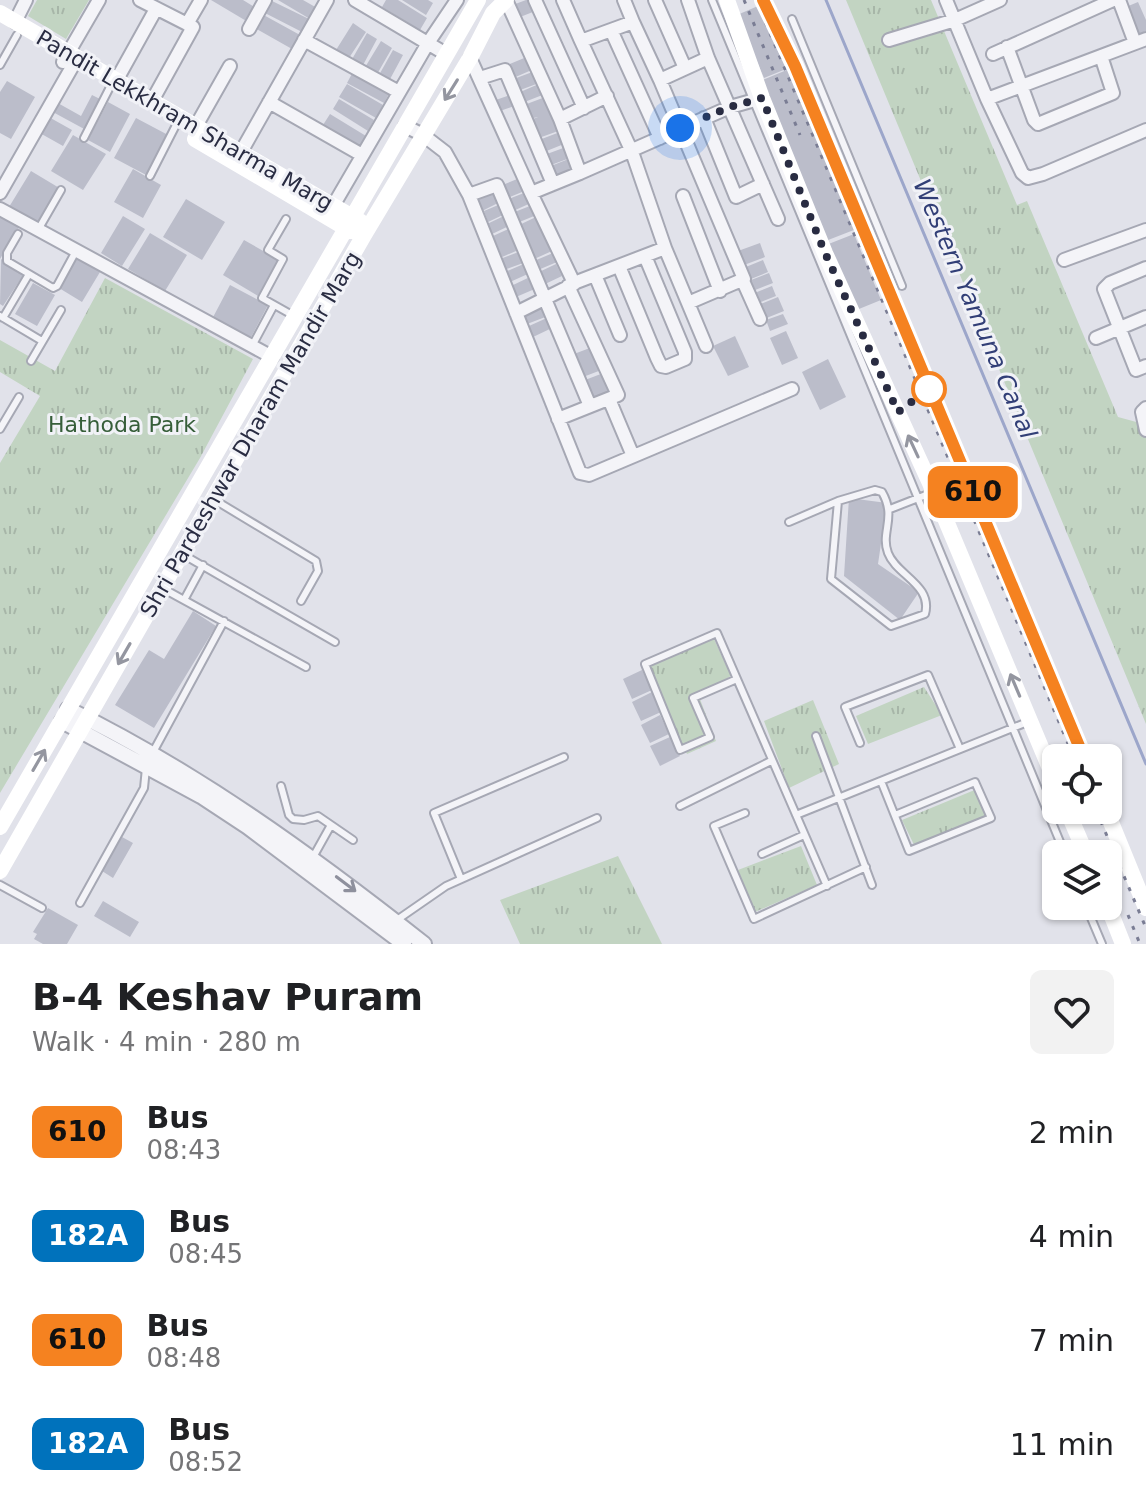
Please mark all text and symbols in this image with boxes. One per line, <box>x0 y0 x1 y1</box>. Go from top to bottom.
street label: Pandit Lekkhram Sharma Marg <box>32 25 337 216</box>
one-way arrow <box>442 78 458 101</box>
your location <box>660 108 700 148</box>
water label: Western Yamuna Canal <box>908 175 1043 443</box>
street label: Shri Pardeshwar Dharam Mandir Marg <box>135 247 366 621</box>
unlabelled marker <box>912 372 946 406</box>
park label: Hathoda Park <box>48 412 196 437</box>
one-way arrow <box>905 434 920 458</box>
line badge: 610 <box>927 466 1019 518</box>
text: 610 <box>944 475 1002 508</box>
one-way arrow <box>116 642 132 665</box>
one-way arrow <box>1007 673 1021 698</box>
map controls <box>1042 744 1122 920</box>
button: locate <box>1042 744 1122 824</box>
one-way arrow <box>31 749 47 772</box>
button: layers <box>1042 840 1122 920</box>
one-way arrow <box>335 876 356 893</box>
button: heart <box>1030 970 1114 1054</box>
text: B-4 Keshav Puram <box>32 975 423 1019</box>
text: Walk · 4 min · 280 m <box>32 1027 301 1057</box>
text: Bus <box>146 1100 209 1135</box>
text: 610 <box>48 1115 106 1148</box>
text: 2 min <box>1029 1115 1114 1150</box>
text: 08:43 <box>146 1135 221 1165</box>
text: Bus <box>168 1204 230 1239</box>
text: 182A <box>48 1219 128 1252</box>
text: 4 min <box>1029 1219 1114 1254</box>
text: 08:45 <box>168 1239 243 1269</box>
text: Bus <box>146 1308 209 1343</box>
text: 610 <box>48 1323 106 1356</box>
text: 7 min <box>1029 1323 1114 1358</box>
text: 08:48 <box>146 1343 221 1373</box>
text: Bus <box>168 1412 230 1447</box>
text: 182A <box>48 1427 128 1460</box>
text: 11 min <box>1010 1427 1114 1462</box>
text: 08:52 <box>168 1447 243 1477</box>

